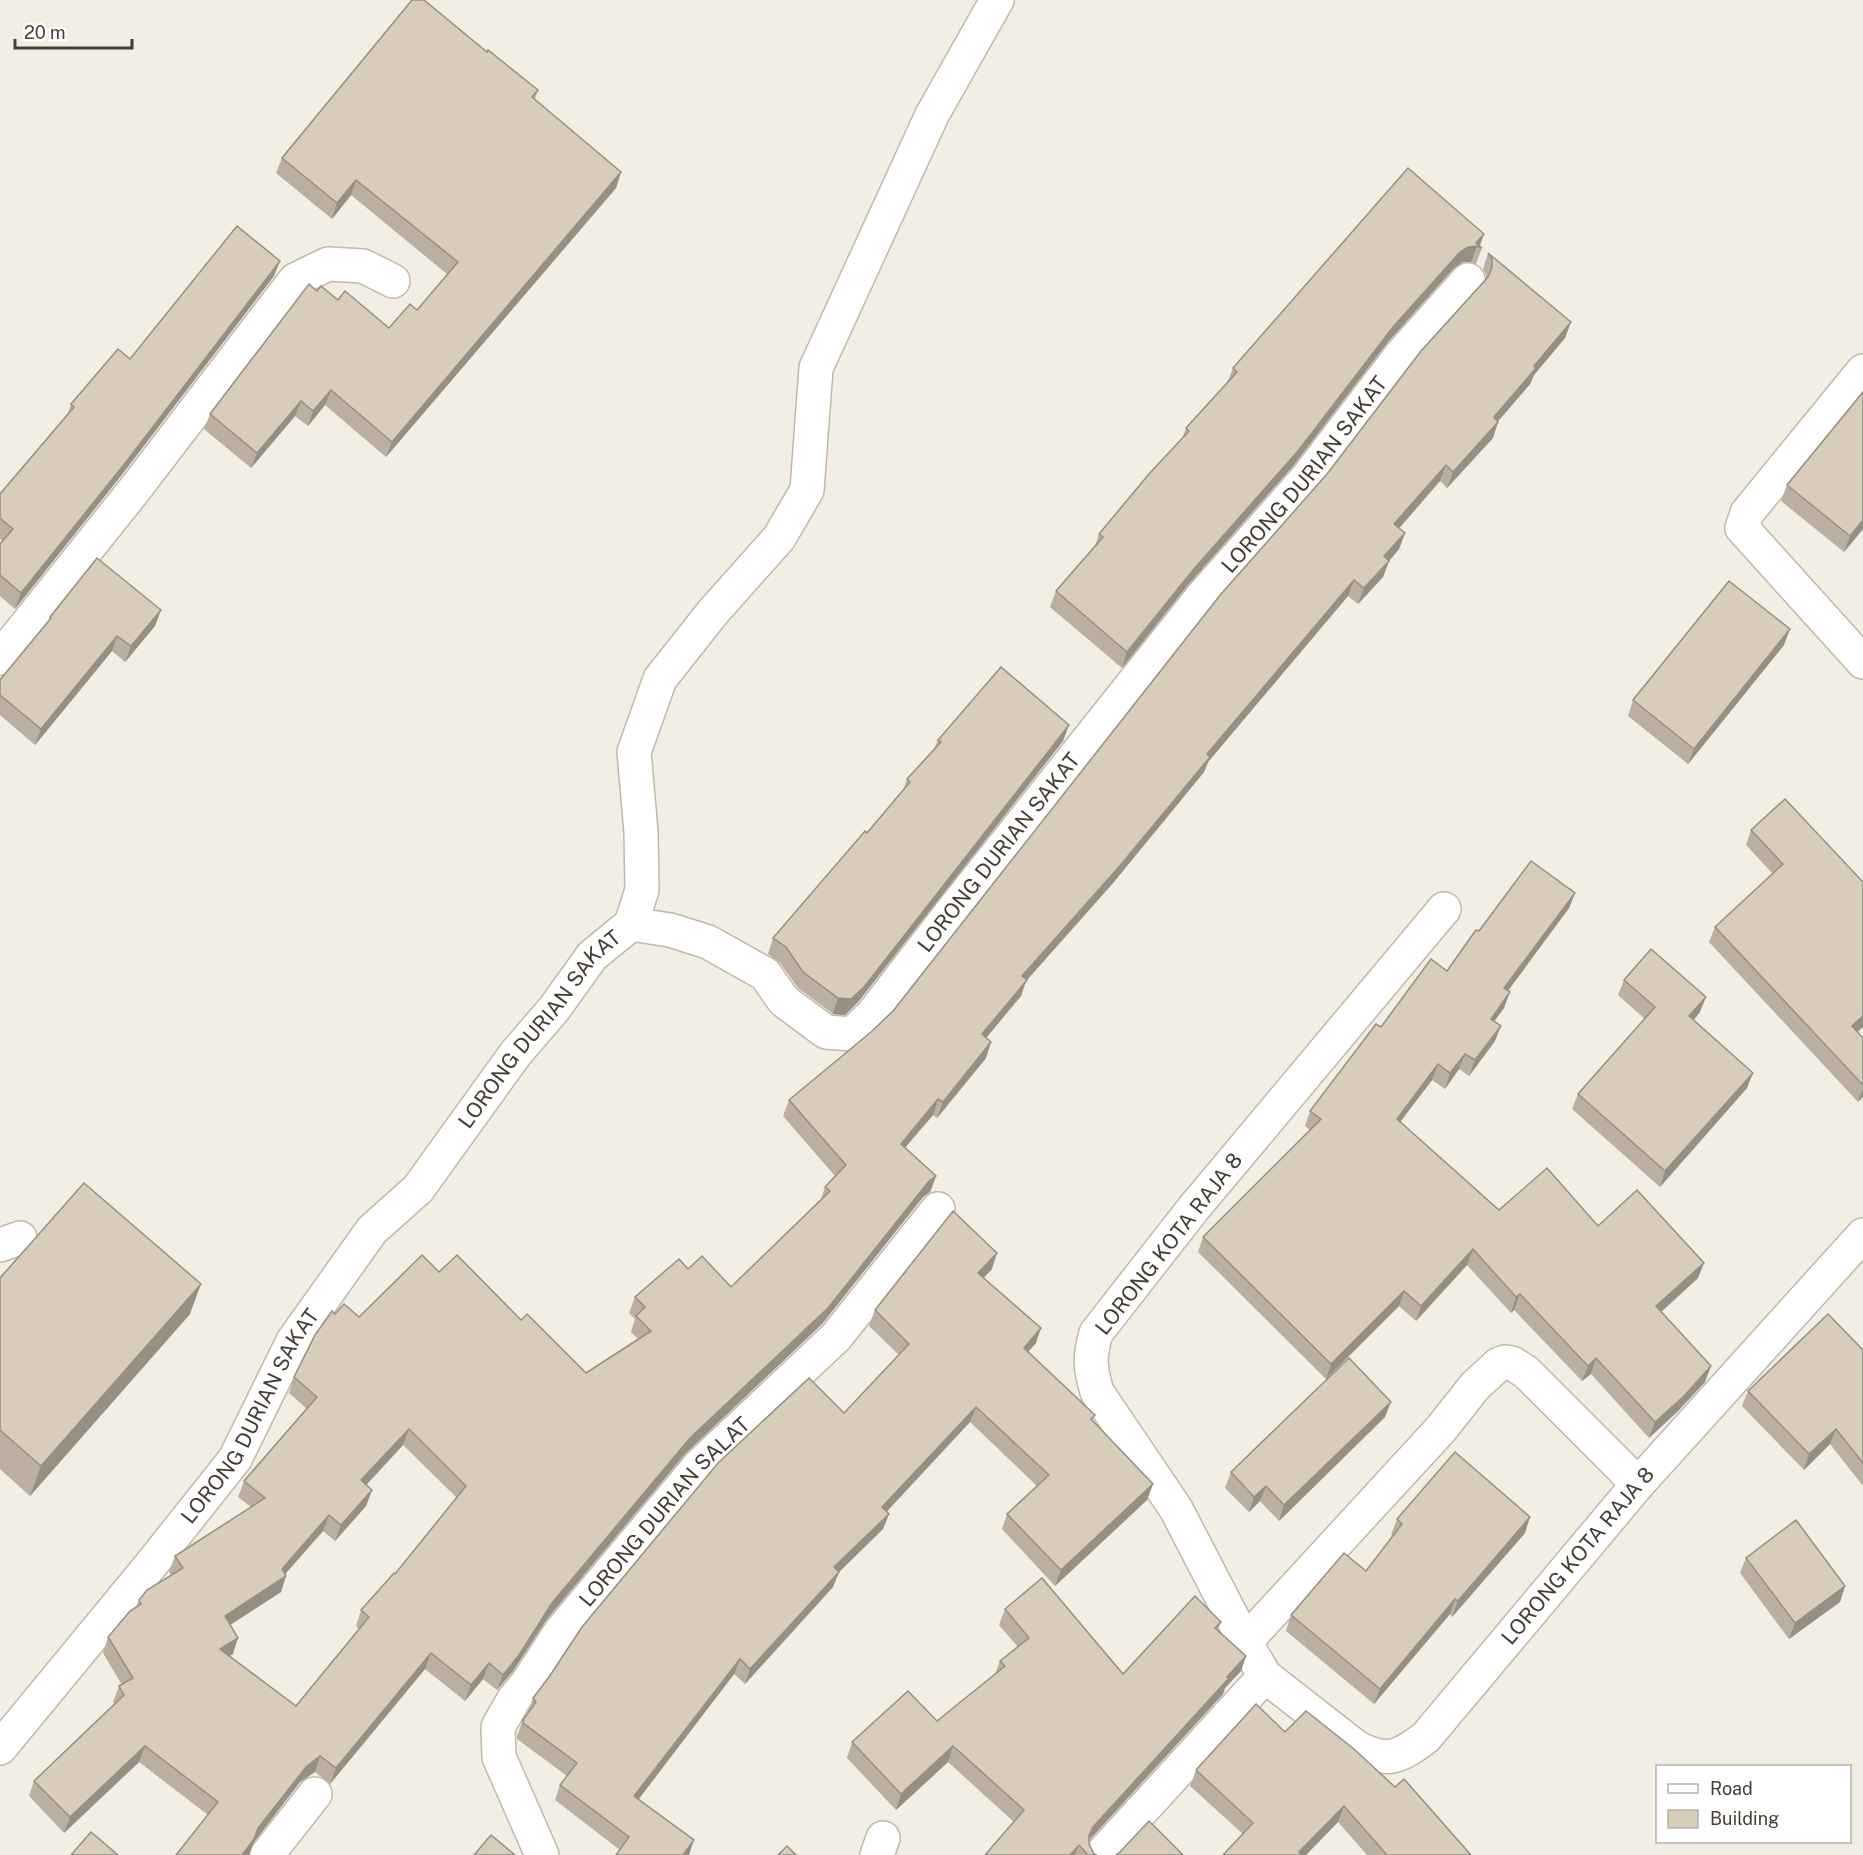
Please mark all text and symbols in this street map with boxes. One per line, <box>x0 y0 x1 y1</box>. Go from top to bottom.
scale bar <box>15 12 132 50</box>
text: 20 m <box>24 22 66 43</box>
street label: LORONG DURIAN SAKAT <box>1216 371 1392 578</box>
street label: LORONG DURIAN SAKAT <box>912 748 1085 957</box>
street label: LORONG DURIAN SAKAT <box>453 925 626 1133</box>
street label: LORONG KOTA RAJA 8 <box>1090 1148 1247 1340</box>
street label: LORONG DURIAN SAKAT <box>176 1304 324 1528</box>
street label: LORONG DURIAN SALAT <box>574 1412 755 1611</box>
street label: LORONG KOTA RAJA 8 <box>1496 1462 1659 1649</box>
legend <box>1656 1765 1851 1843</box>
text: Road <box>1710 1778 1753 1799</box>
text: Building <box>1710 1808 1779 1829</box>

